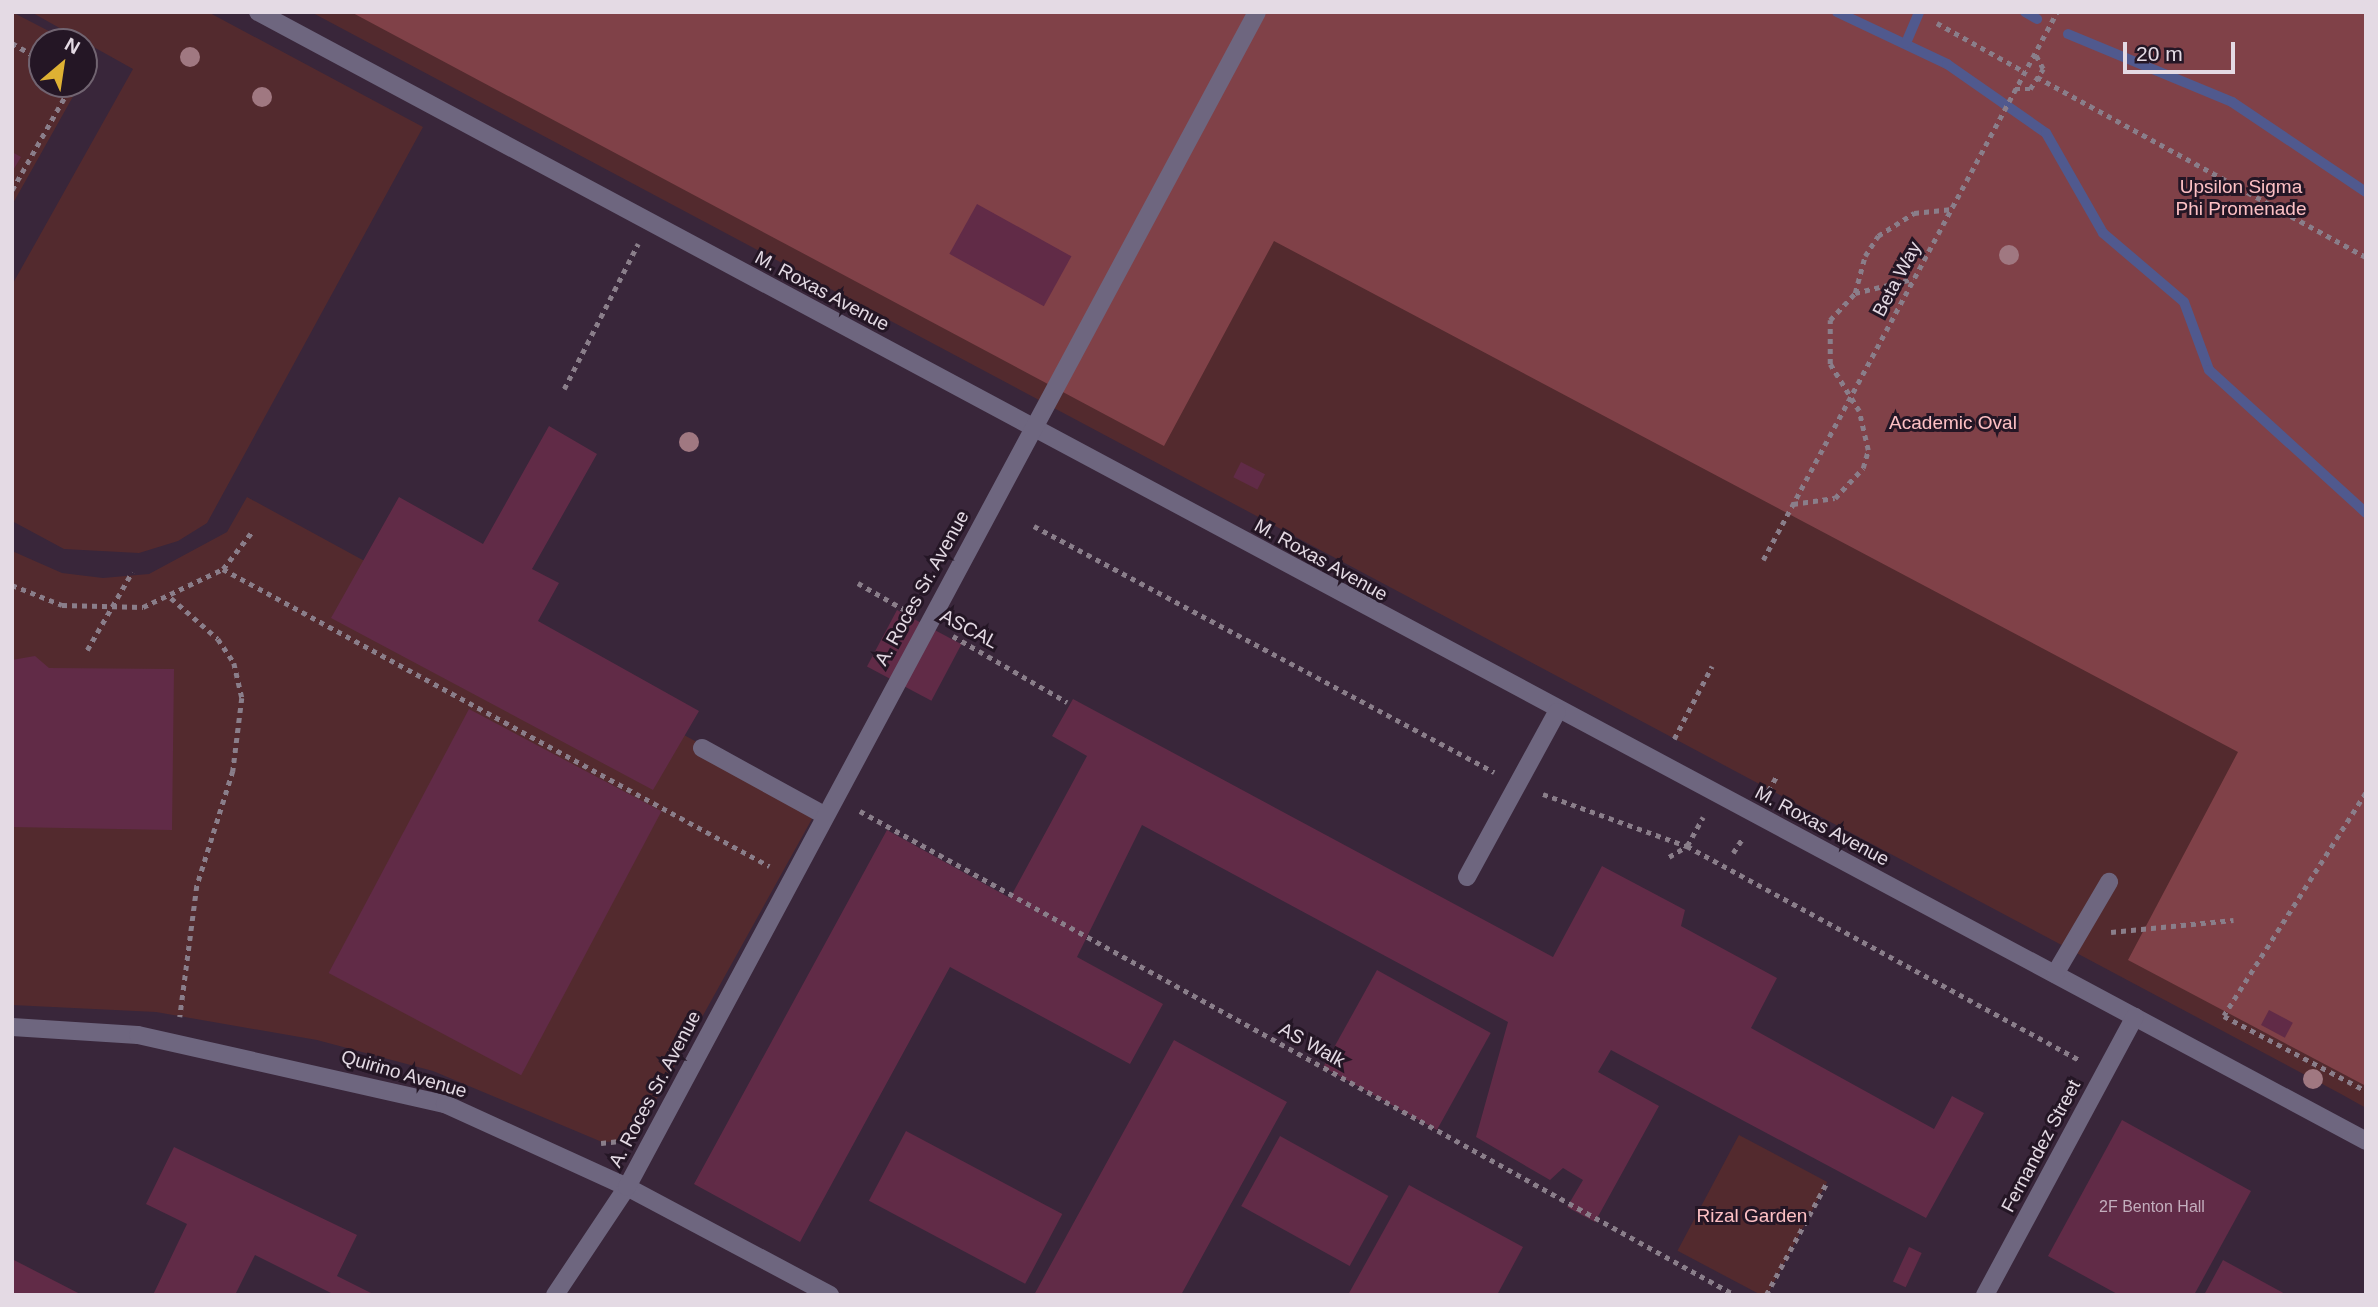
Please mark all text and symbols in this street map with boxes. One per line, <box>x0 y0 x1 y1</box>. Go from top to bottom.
north arrow <box>28 28 98 98</box>
scale bar <box>2126 28 2238 72</box>
text: N <box>61 33 84 58</box>
text: 20 m <box>2136 42 2183 65</box>
park label: Upsilon Sigma Phi Promenade <box>2176 176 2306 220</box>
street label: Beta Way <box>1868 238 1926 320</box>
street label: M. Roxas Avenue <box>751 246 893 336</box>
park label: Academic Oval <box>1889 412 2017 434</box>
street label: A. Roces Sr. Avenue <box>870 506 974 670</box>
street label: M. Roxas Avenue <box>1250 514 1392 606</box>
street label: ASCAL <box>936 604 1002 654</box>
street label: M. Roxas Avenue <box>1751 781 1893 871</box>
street label: A. Roces Sr. Avenue <box>604 1006 706 1172</box>
street label: AS Walk <box>1275 1018 1349 1072</box>
street label: Quirino Avenue <box>338 1045 470 1103</box>
street label: Fernandez Street <box>1996 1076 2086 1216</box>
house number: 2F Benton Hall <box>2099 1197 2205 1217</box>
park label: Rizal Garden <box>1697 1205 1807 1227</box>

